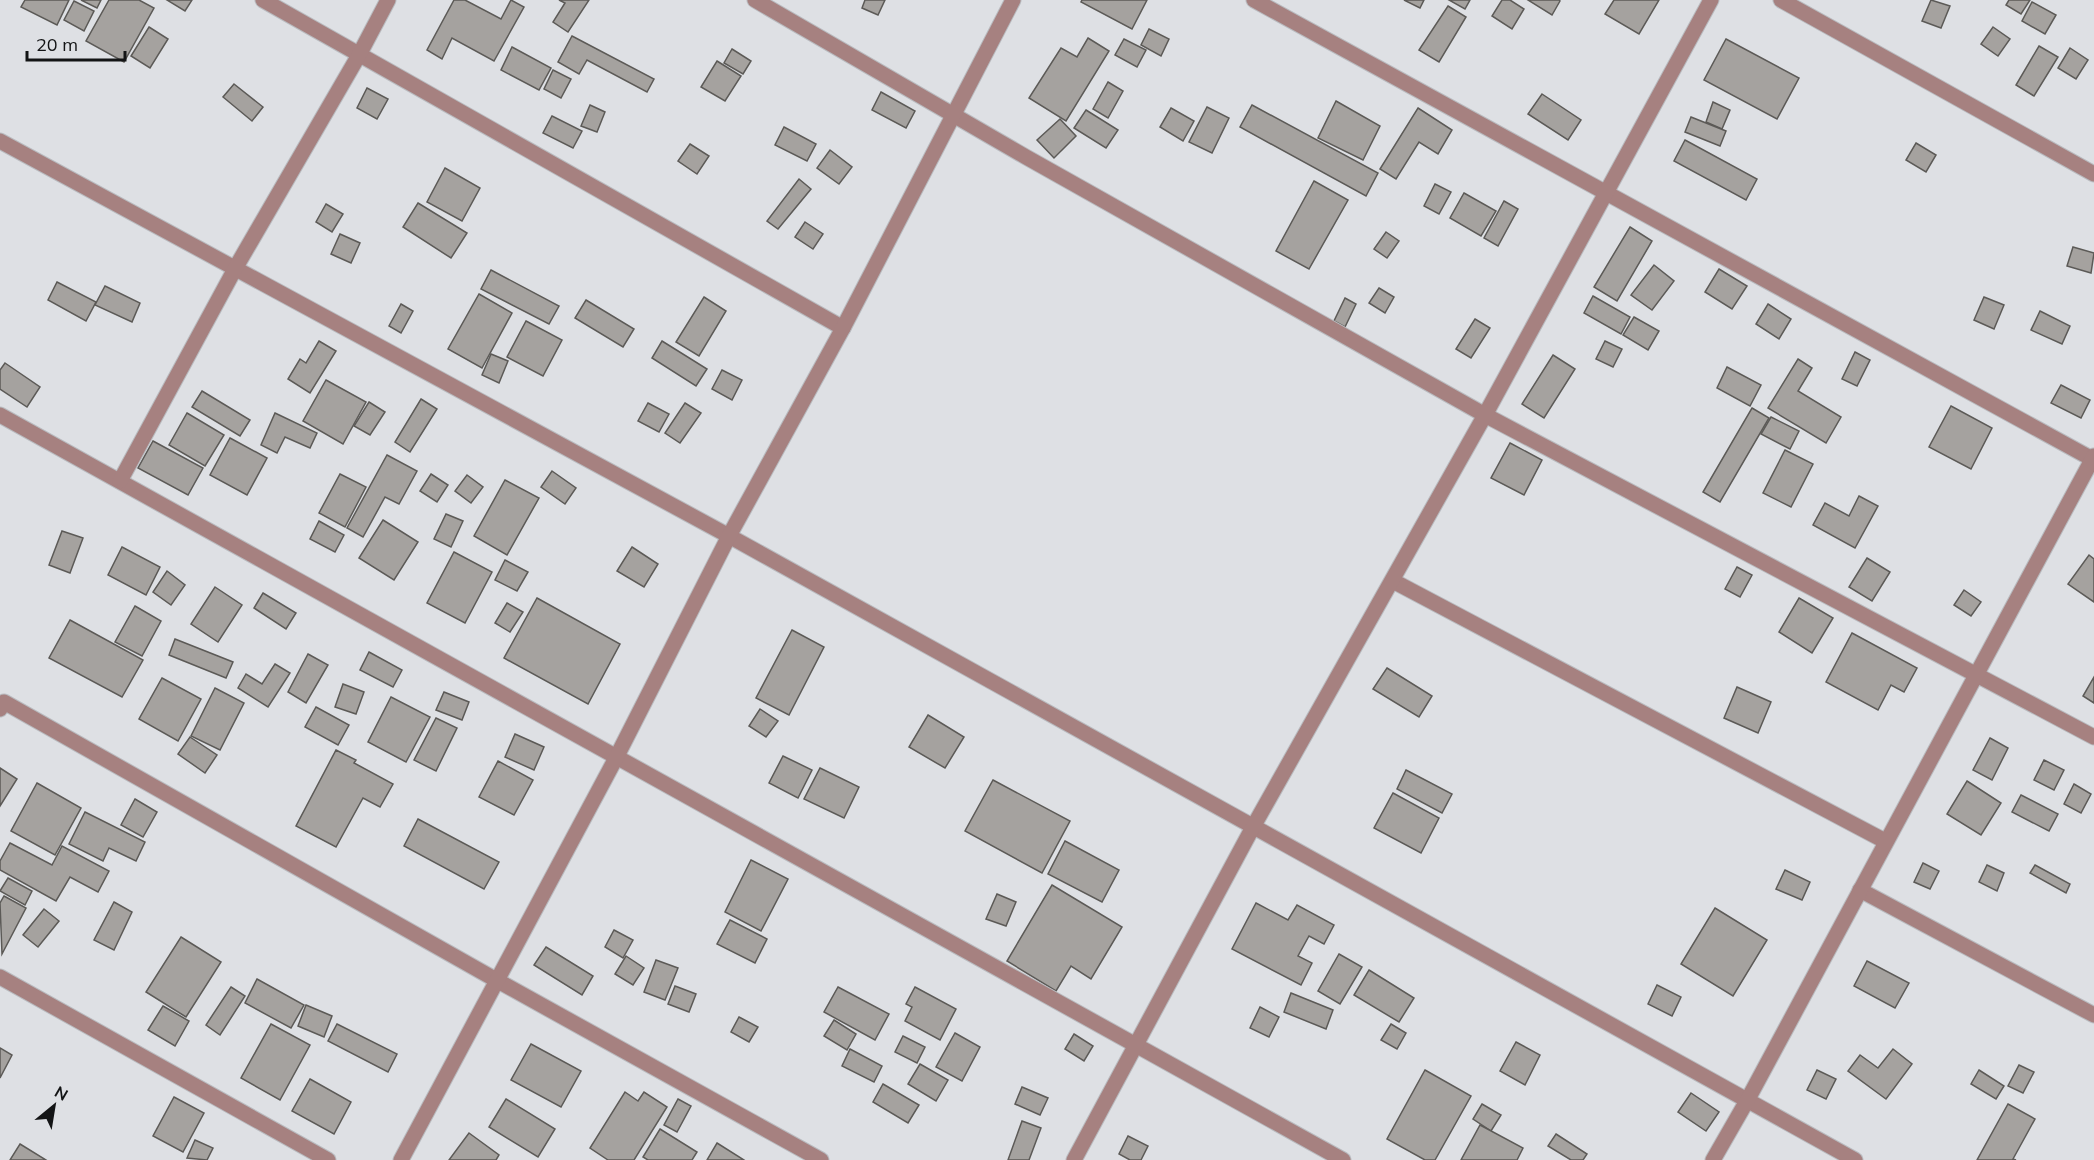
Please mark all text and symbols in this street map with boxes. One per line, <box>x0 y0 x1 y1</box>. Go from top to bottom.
scale bar <box>27 24 124 62</box>
text: 20 m <box>36 33 78 56</box>
north arrow <box>24 1076 84 1136</box>
text: N <box>51 1081 72 1105</box>

